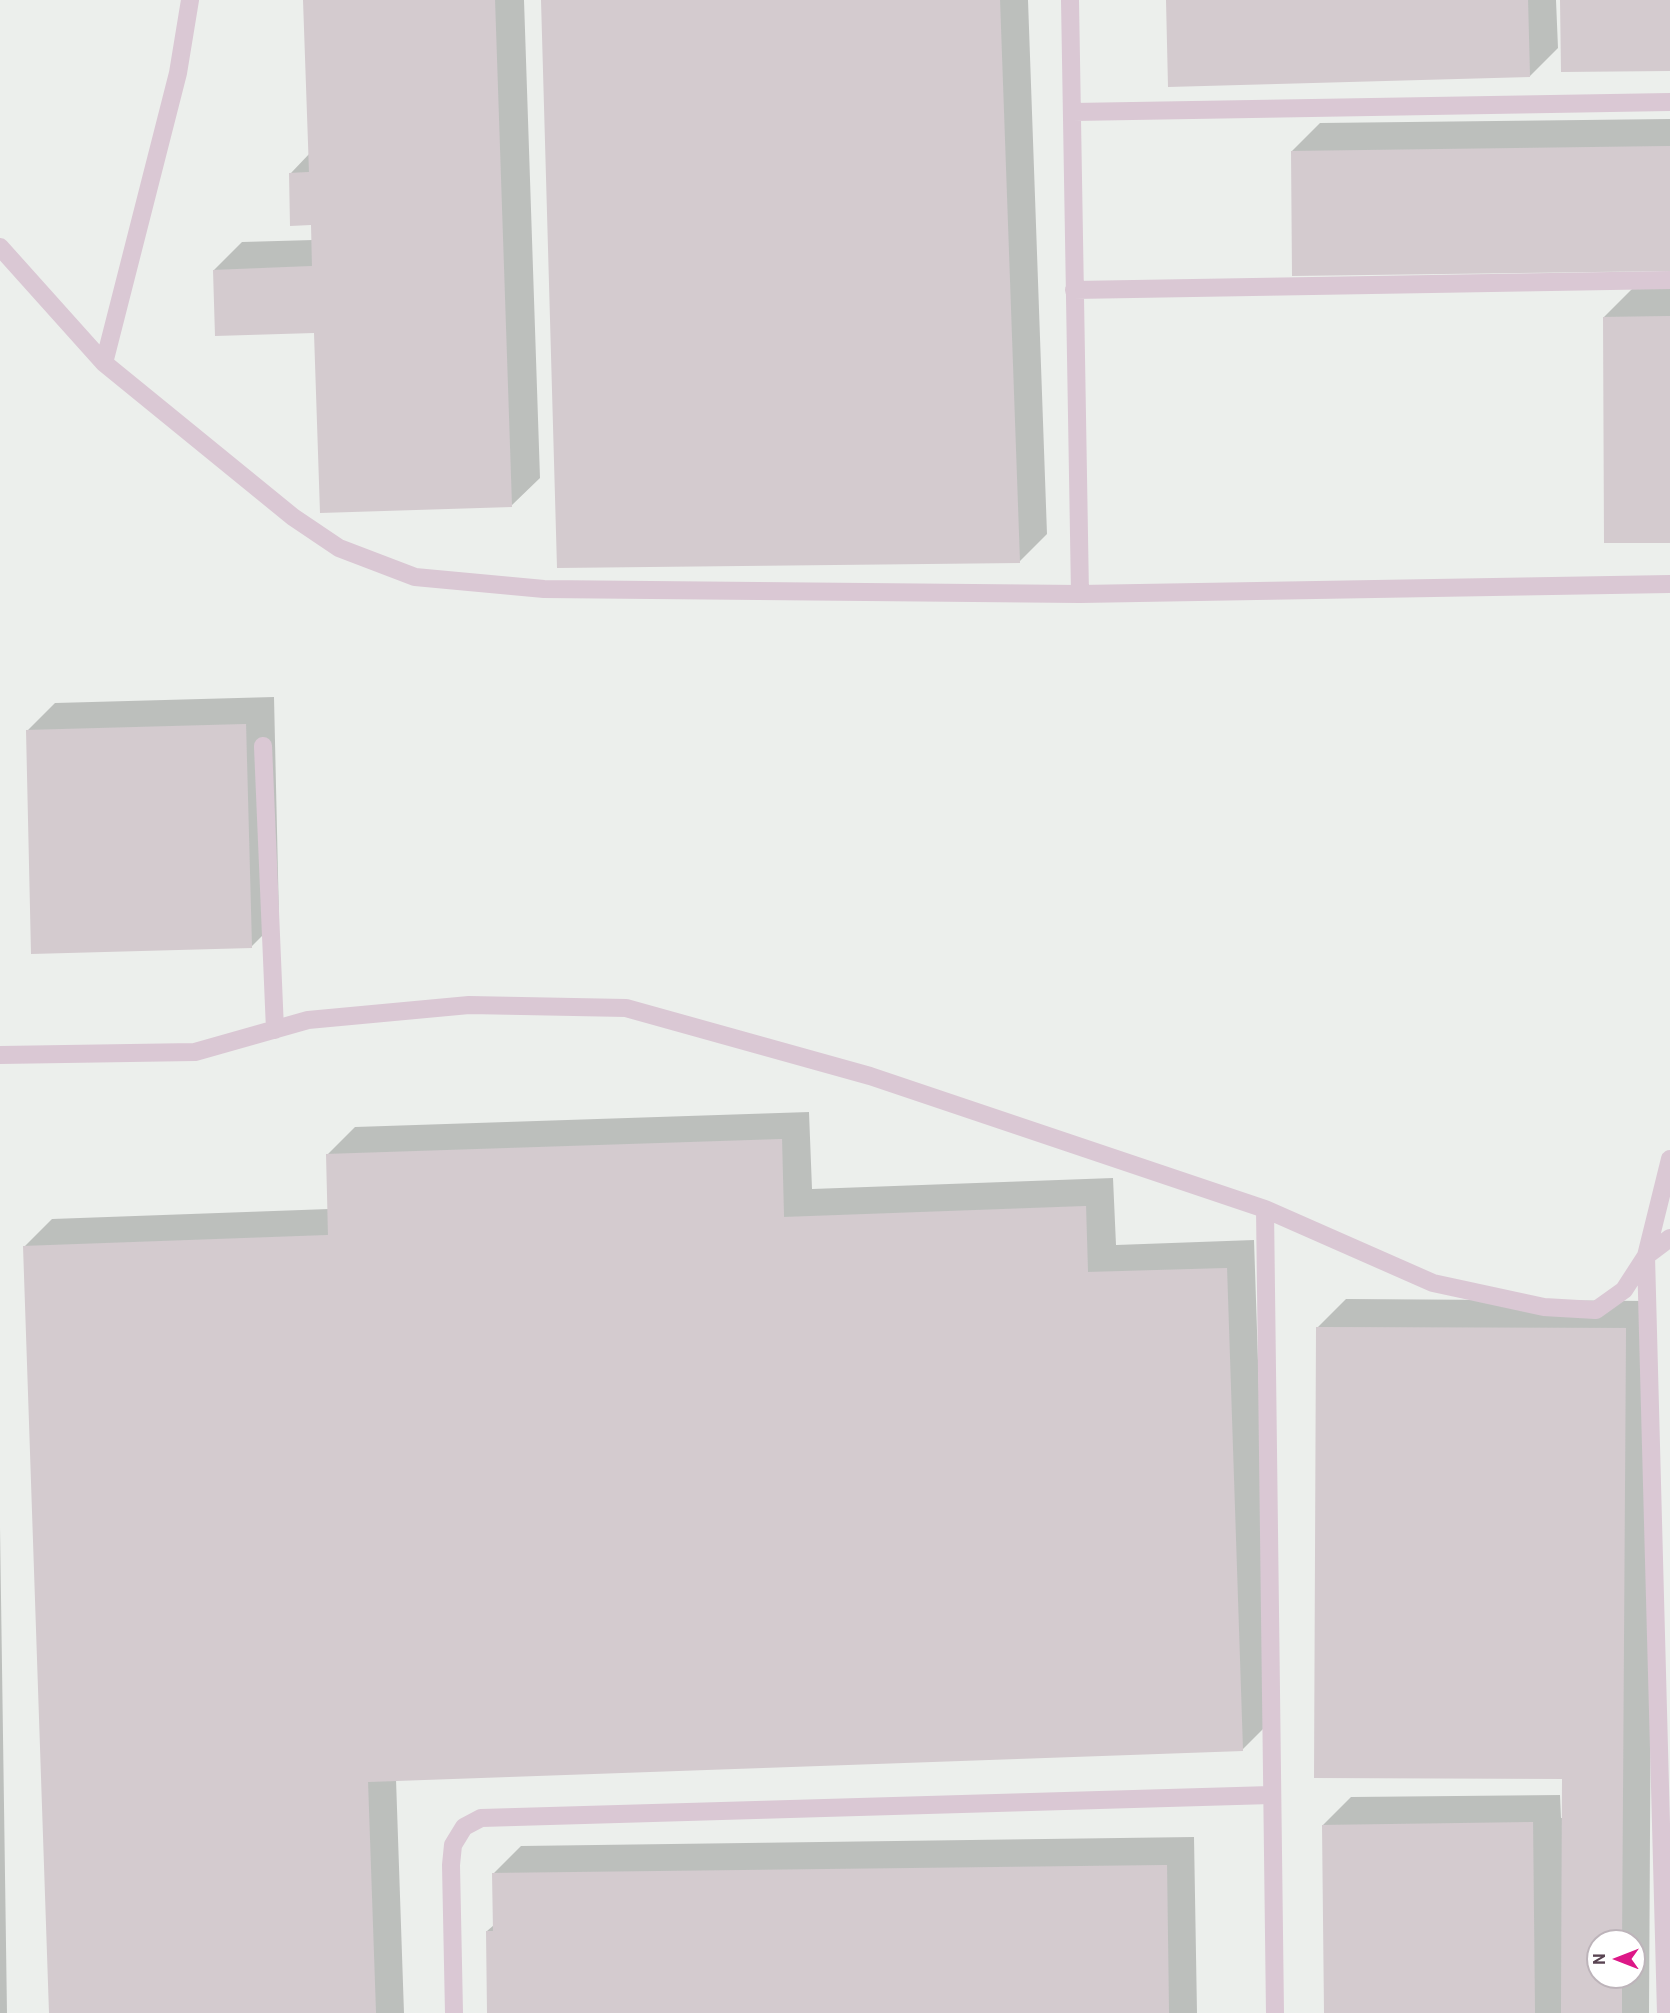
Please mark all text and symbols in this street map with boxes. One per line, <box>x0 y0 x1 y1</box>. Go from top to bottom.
north arrow <box>1586 1929 1646 1989</box>
text: N <box>1590 1953 1609 1965</box>

